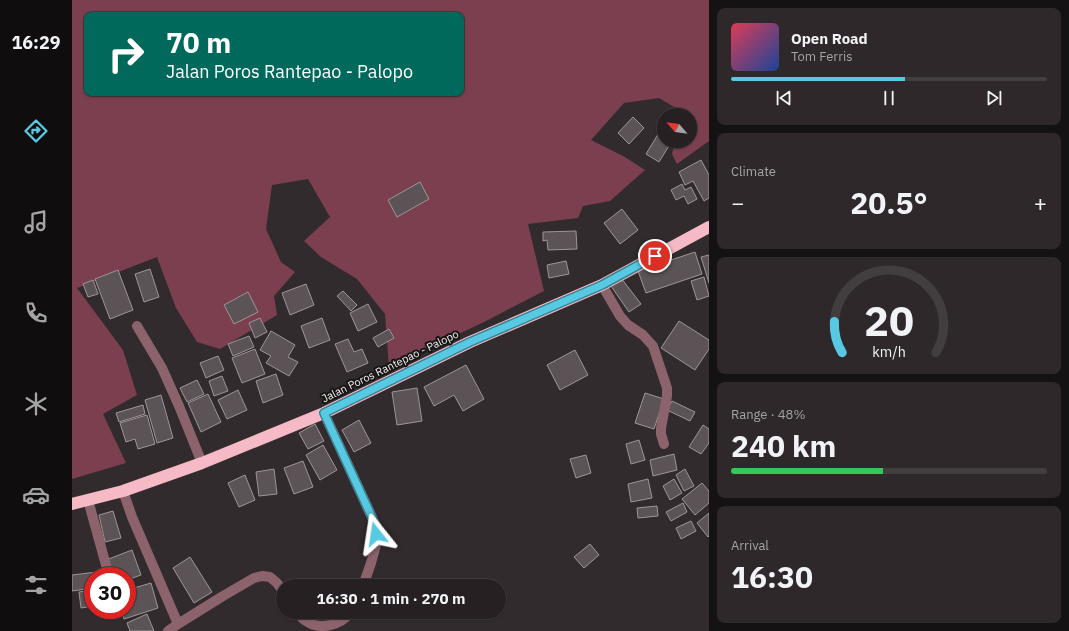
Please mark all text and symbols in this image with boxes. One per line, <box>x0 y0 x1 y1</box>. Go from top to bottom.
text: 70 m <box>166 24 231 61</box>
icon: right <box>100 28 152 80</box>
text: Open Road <box>791 29 868 48</box>
text: 16:29 <box>11 31 61 54</box>
text: Tom Ferris <box>791 48 853 65</box>
text: Jalan Poros Rantepao - Palopo <box>166 60 413 83</box>
icon: previous <box>773 87 795 109</box>
icon: pause <box>878 87 900 109</box>
icon: next <box>983 87 1005 109</box>
north arrow <box>657 108 697 148</box>
map controls <box>657 108 697 148</box>
icon: directions <box>22 117 50 145</box>
text: Climate <box>731 163 776 180</box>
text: 20.5° <box>850 183 928 222</box>
text: − <box>731 188 744 217</box>
text: + <box>1034 188 1047 217</box>
icon: music <box>22 208 50 236</box>
pin <box>638 239 672 273</box>
icon: arrive <box>644 245 666 267</box>
text: 20 <box>864 293 914 347</box>
icon: phone <box>22 299 50 327</box>
street label: Jalan Poros Rantepao - Palopo <box>319 327 461 405</box>
text: km/h <box>872 342 906 361</box>
icon: climate <box>22 390 50 418</box>
text: Range · 48% <box>731 406 805 423</box>
text: 240 km <box>731 426 836 465</box>
icon: car <box>22 481 50 509</box>
position arrow <box>355 513 397 555</box>
text: Arrival <box>731 537 769 554</box>
text: 16:30 <box>731 557 813 596</box>
speed limit sign: 30 <box>84 567 136 619</box>
icon: filters <box>22 571 50 599</box>
text: 16:30 · 1 min · 270 m <box>317 589 465 608</box>

